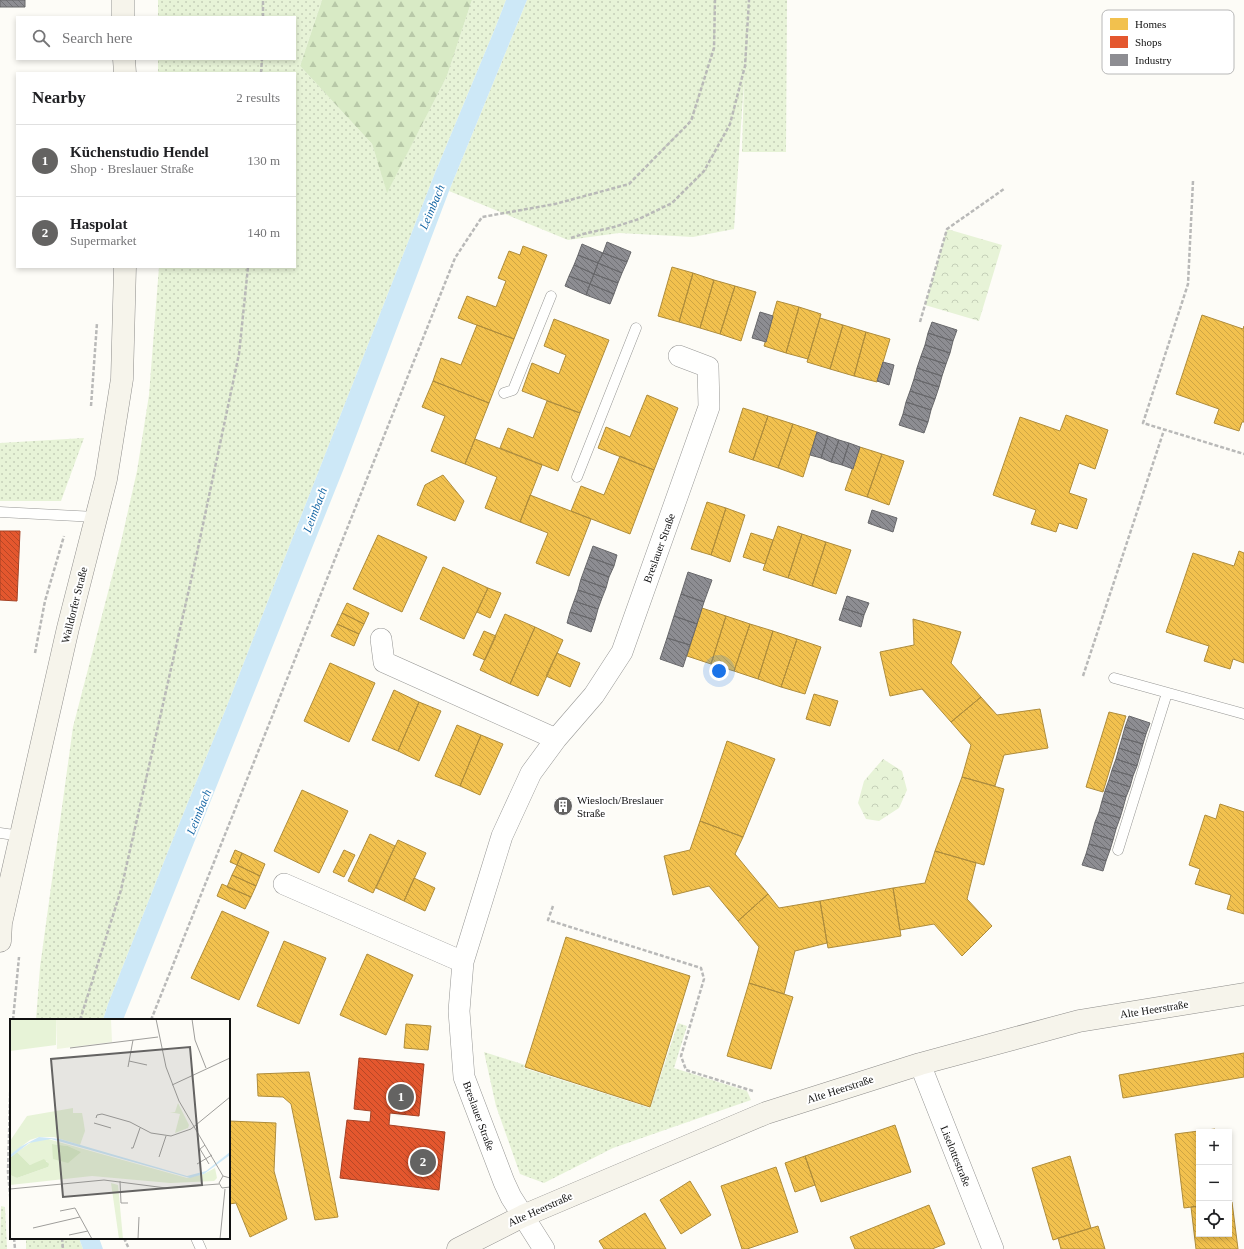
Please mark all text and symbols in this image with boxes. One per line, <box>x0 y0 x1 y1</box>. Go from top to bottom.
legend <box>1102 10 1234 74</box>
search box <box>16 16 296 60</box>
text: Homes <box>1135 18 1166 30</box>
icon: search <box>30 27 52 49</box>
text: Search here <box>62 30 132 46</box>
text: Shops <box>1135 36 1162 48</box>
text: Industry <box>1135 54 1172 66</box>
text: Nearby <box>32 88 86 107</box>
text: 2 results <box>236 90 280 105</box>
text: Küchenstudio Hendel <box>70 144 209 160</box>
text: 1 <box>42 153 48 168</box>
text: 130 m <box>247 153 280 168</box>
text: Shop · Breslauer Straße <box>70 161 194 176</box>
water label: Leimbach <box>416 182 448 232</box>
text: Haspolat <box>70 216 128 232</box>
text: 2 <box>42 225 48 240</box>
text: 140 m <box>247 225 280 240</box>
text: Supermarket <box>70 233 136 248</box>
water label: Leimbach <box>300 485 330 536</box>
street label: Breslauer Straße <box>641 512 677 584</box>
street label: Walldorfer Straße <box>59 565 89 644</box>
your location <box>709 661 729 681</box>
water label: Leimbach <box>183 787 214 837</box>
place label: Wiesloch/Breslauer Straße <box>577 794 664 819</box>
building icon: Wiesloch/Breslauer Straße <box>552 795 574 817</box>
street label: Alte Heerstraße <box>1119 998 1189 1020</box>
inset map <box>10 1019 230 1239</box>
street label: Alte Heerstraße <box>805 1073 875 1105</box>
street label: Breslauer Straße <box>461 1080 497 1152</box>
pin: 1 <box>388 1082 414 1112</box>
street label: Liselottestraße <box>938 1124 974 1188</box>
map controls <box>1196 1129 1232 1237</box>
button: + <box>1196 1129 1232 1165</box>
pin: 2 <box>410 1147 436 1177</box>
button: − <box>1196 1165 1232 1201</box>
street label: Alte Heerstraße <box>506 1189 574 1229</box>
button: locate <box>1196 1201 1232 1237</box>

